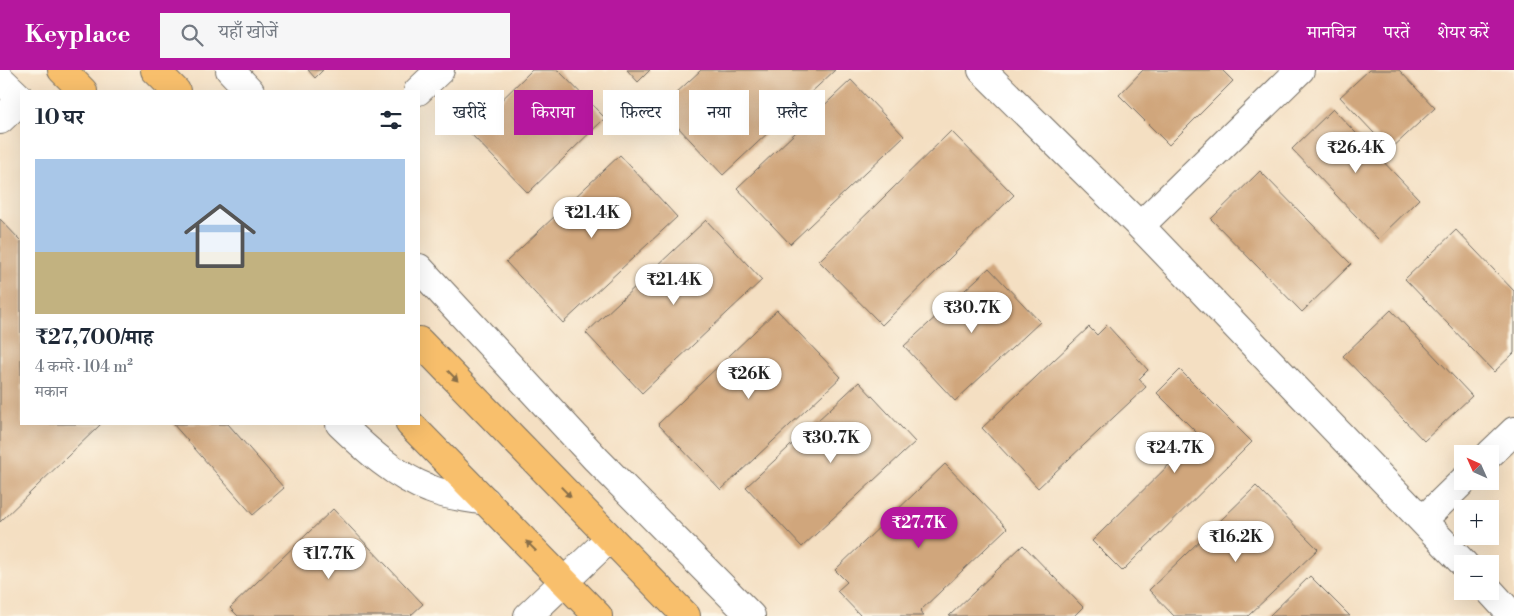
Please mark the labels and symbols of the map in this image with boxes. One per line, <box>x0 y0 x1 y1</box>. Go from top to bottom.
pin: ₹26.4K <box>1315 132 1397 174</box>
pin: ₹21.4K <box>551 196 633 239</box>
pin: ₹21.4K <box>633 264 715 306</box>
pin: ₹30.7K <box>931 292 1013 334</box>
pin: ₹26K <box>719 358 779 400</box>
one-way arrow <box>447 370 459 382</box>
pin: ₹30.7K <box>790 422 872 464</box>
pin: ₹24.7K <box>1134 432 1216 474</box>
north arrow <box>1454 445 1499 490</box>
one-way arrow <box>560 486 572 498</box>
pin: ₹27.7K <box>878 506 960 549</box>
pin: ₹16.2K <box>1195 520 1277 563</box>
pin: ₹17.7K <box>288 538 370 580</box>
one-way arrow <box>525 541 537 553</box>

